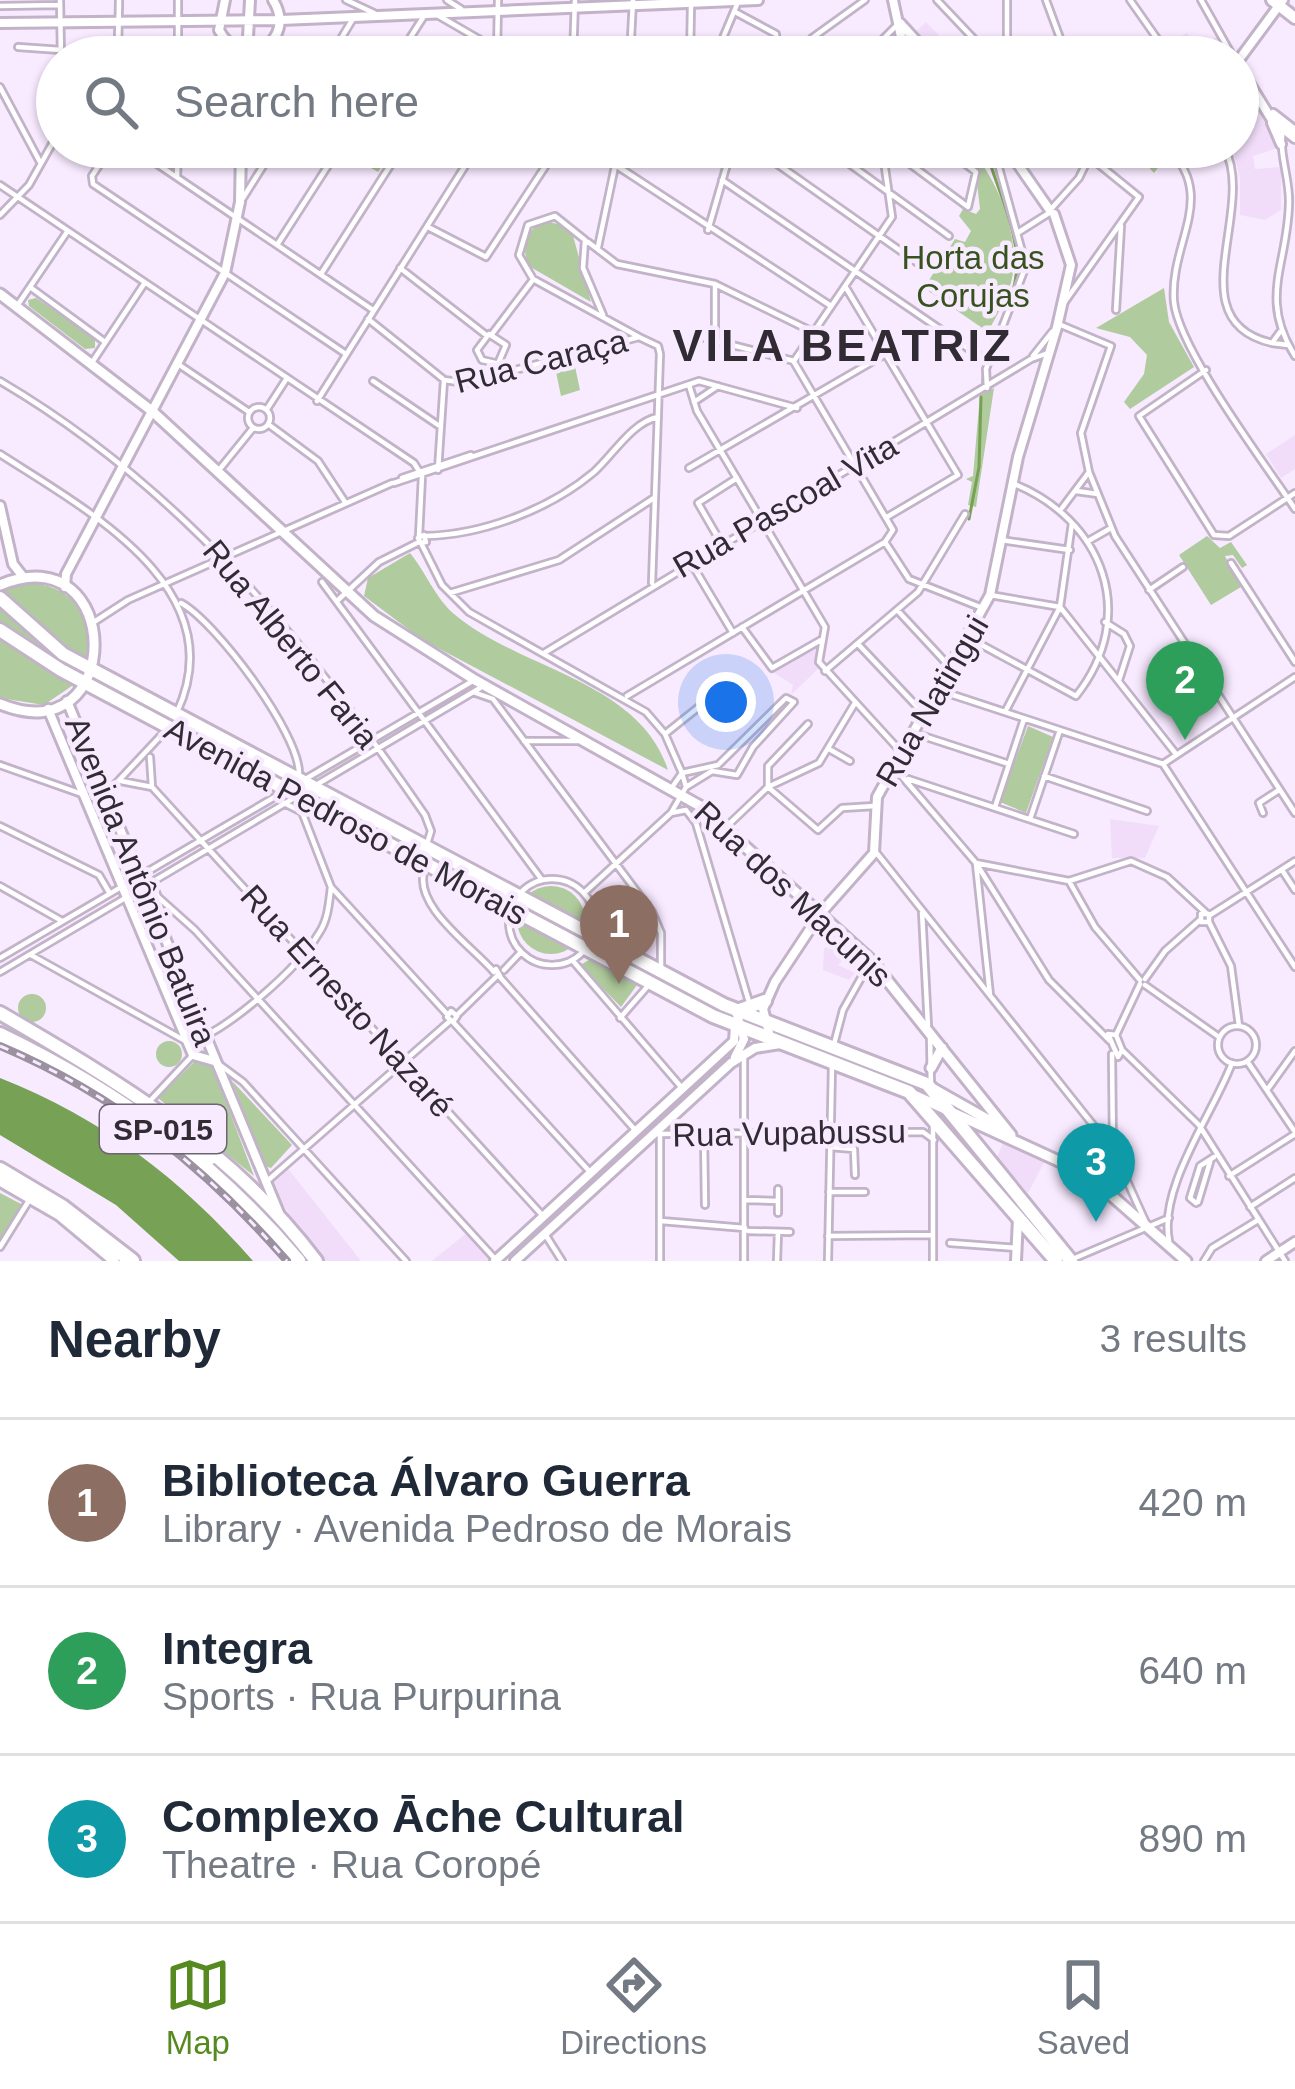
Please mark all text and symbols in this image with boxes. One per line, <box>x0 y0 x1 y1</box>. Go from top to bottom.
search box <box>36 36 1259 168</box>
icon: search <box>78 69 144 135</box>
text: Search here <box>174 76 419 127</box>
park label: Horta das Corujas <box>901 239 1045 314</box>
district label: VILA BEATRIZ <box>673 320 1013 371</box>
street label: Rua Caraça <box>451 322 632 400</box>
street label: Rua Pascoal Vita <box>666 427 904 585</box>
street label: Rua Alberto Faria <box>196 533 387 756</box>
street label: Rua Natingui <box>868 609 996 793</box>
pin: 2 <box>1146 641 1224 740</box>
your location <box>696 672 756 732</box>
street label: Avenida Pedroso de Morais <box>159 710 533 932</box>
street label: Avenida Antônio Batuira <box>58 711 224 1052</box>
street label: Rua dos Macunis <box>687 794 899 994</box>
street label: Rua Ernesto Nazaré <box>233 878 461 1124</box>
pin: 1 <box>580 885 658 984</box>
road number: SP-015 <box>100 1105 226 1153</box>
street label: Rua Vupabussu <box>672 1112 906 1154</box>
pin: 3 <box>1057 1123 1135 1222</box>
text: Nearby <box>48 1311 221 1368</box>
text: 3 results <box>1100 1317 1247 1360</box>
text: Biblioteca Álvaro Guerra <box>162 1455 690 1506</box>
text: 1 <box>76 1481 98 1524</box>
text: 420 m <box>1139 1481 1247 1524</box>
text: Library · Avenida Pedroso de Morais <box>162 1507 792 1550</box>
text: Integra <box>162 1623 312 1674</box>
text: 2 <box>76 1649 98 1692</box>
text: 640 m <box>1139 1649 1247 1692</box>
text: Sports · Rua Purpurina <box>162 1675 561 1718</box>
text: Complexo Āche Cultural <box>162 1791 685 1842</box>
text: 3 <box>76 1817 98 1860</box>
text: 890 m <box>1139 1817 1247 1860</box>
text: Theatre · Rua Coropé <box>162 1843 541 1886</box>
tab: Map <box>165 1952 231 2062</box>
tab: Directions <box>560 1952 707 2062</box>
tab: Saved <box>1037 1952 1130 2062</box>

